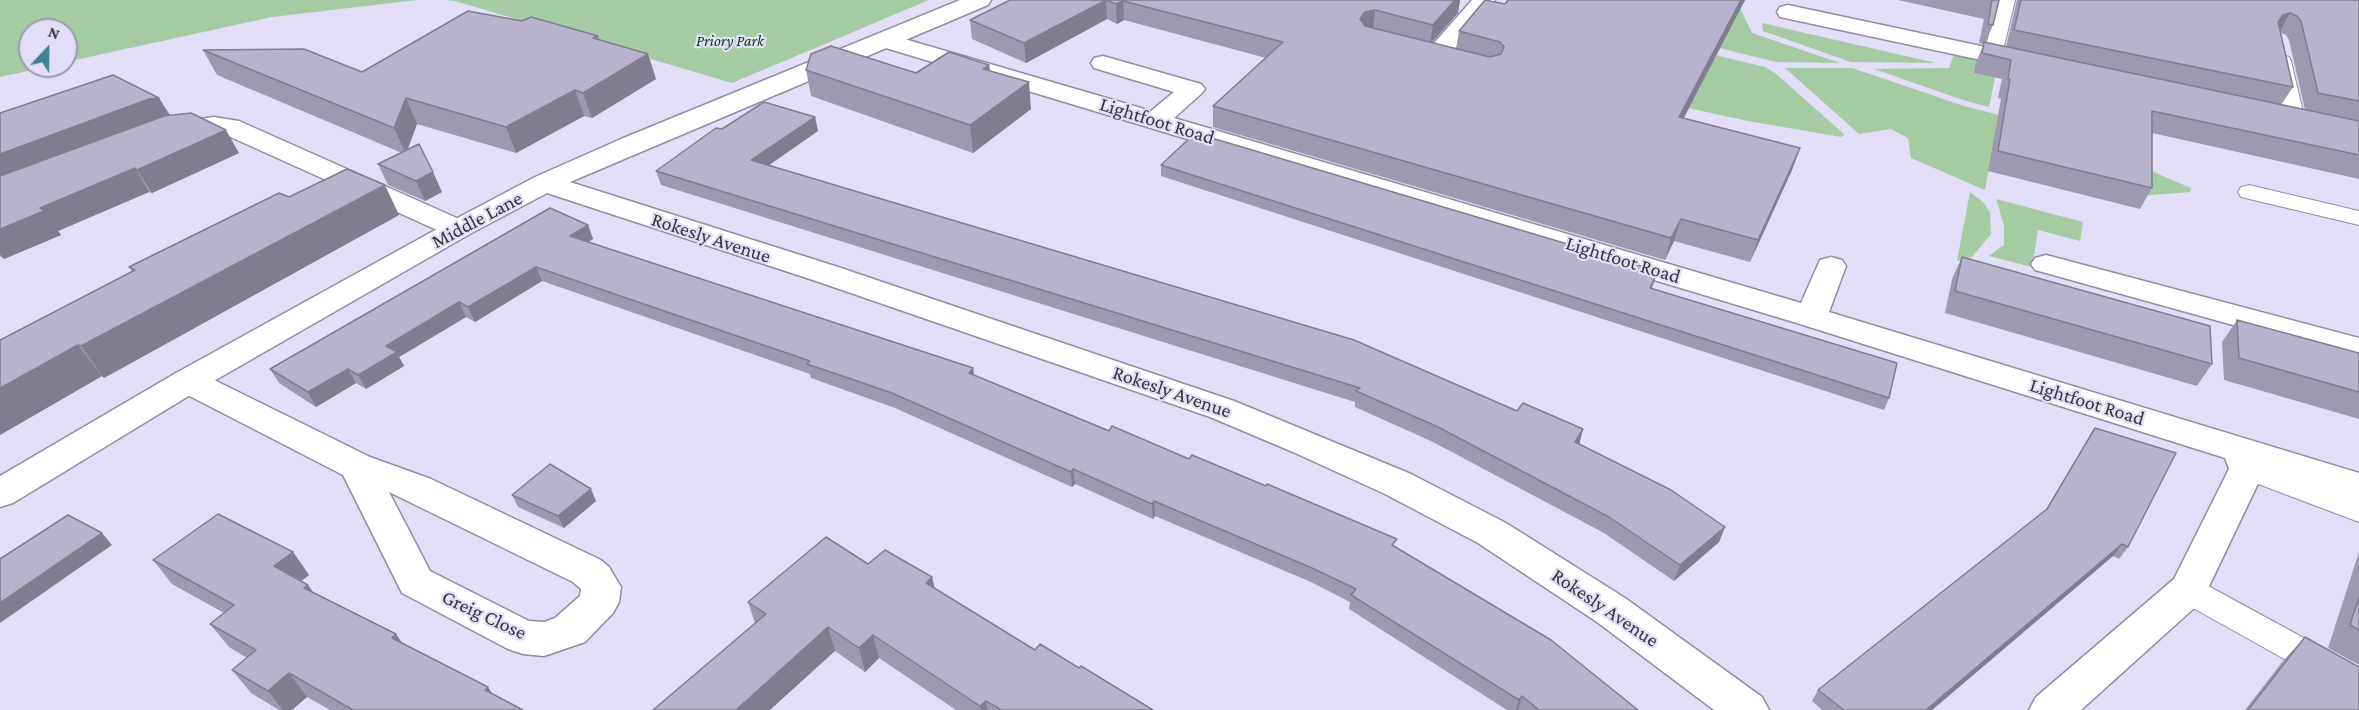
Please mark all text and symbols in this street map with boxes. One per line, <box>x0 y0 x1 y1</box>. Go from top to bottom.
north arrow <box>18 18 78 78</box>
text: N <box>46 23 62 43</box>
park label: Priory Park <box>696 31 764 51</box>
street label: Lightfoot Road <box>1097 92 1217 150</box>
street label: Middle Lane <box>427 186 527 254</box>
street label: Rokesly Avenue <box>648 207 774 269</box>
street label: Lightfoot Road <box>1563 231 1683 289</box>
street label: Rokesly Avenue <box>1109 360 1235 424</box>
street label: Lightfoot Road <box>2027 373 2147 431</box>
street label: Rokesly Avenue <box>1547 563 1663 653</box>
street label: Greig Close <box>438 585 530 645</box>

